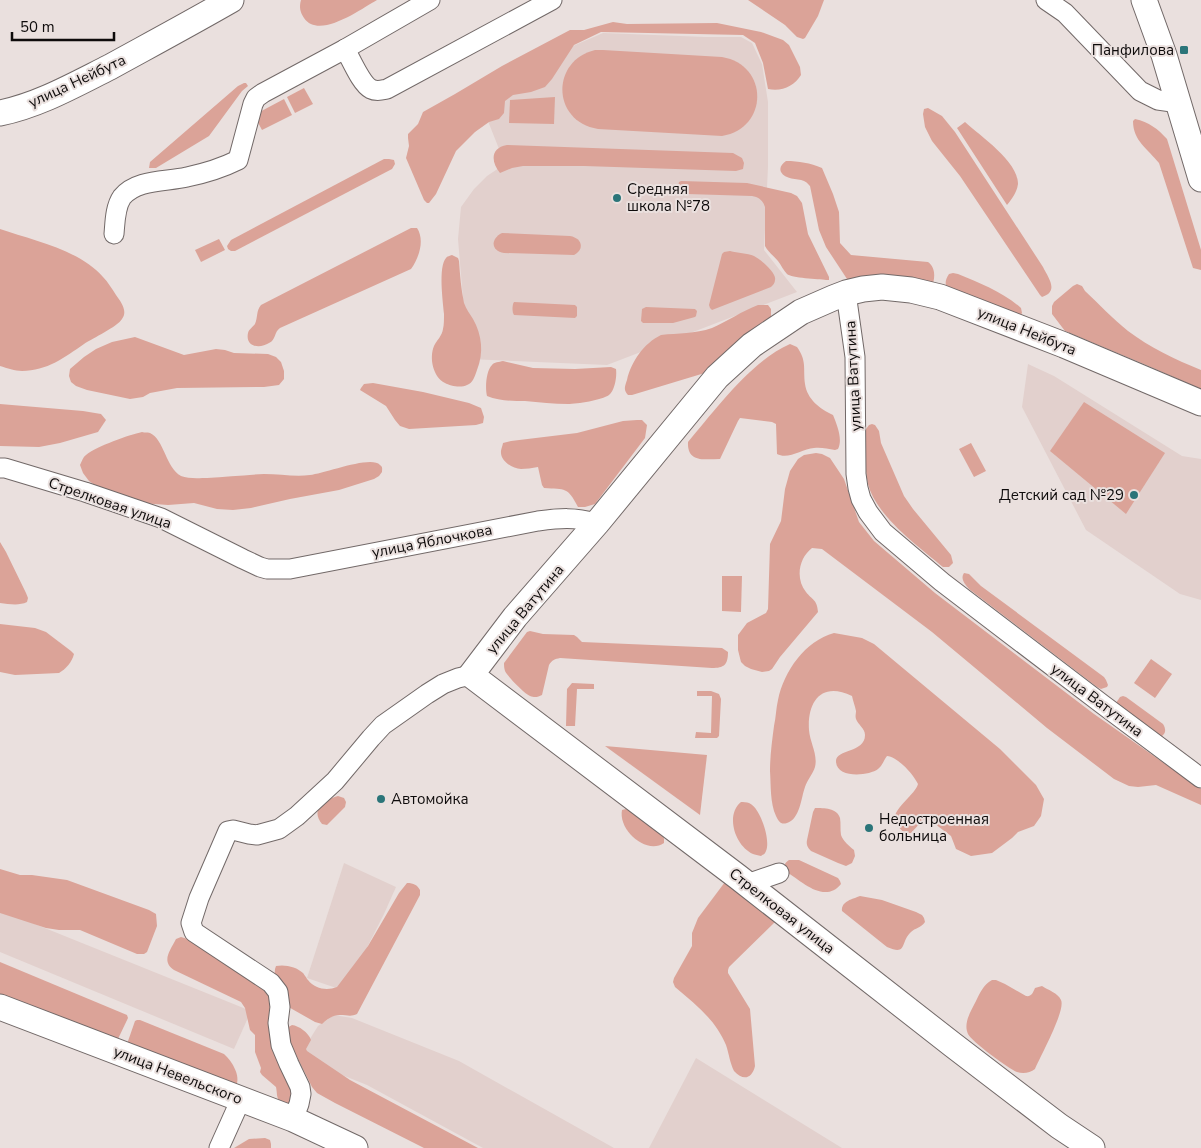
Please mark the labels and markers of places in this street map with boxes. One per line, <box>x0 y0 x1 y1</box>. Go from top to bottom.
place label: Панфилова <box>1092 40 1174 60</box>
marker: Панфилова <box>1178 44 1190 56</box>
place label: Средняя школа №78 <box>627 179 710 216</box>
marker: Средняя школа №78 <box>611 192 623 204</box>
place label: Детский сад №29 <box>999 485 1124 505</box>
marker: Детский сад №29 <box>1128 489 1140 501</box>
place label: Автомойка <box>391 789 469 809</box>
marker: Автомойка <box>375 793 387 805</box>
place label: Недостроенная больница <box>879 809 989 846</box>
marker: Недостроенная больница <box>863 822 875 834</box>

